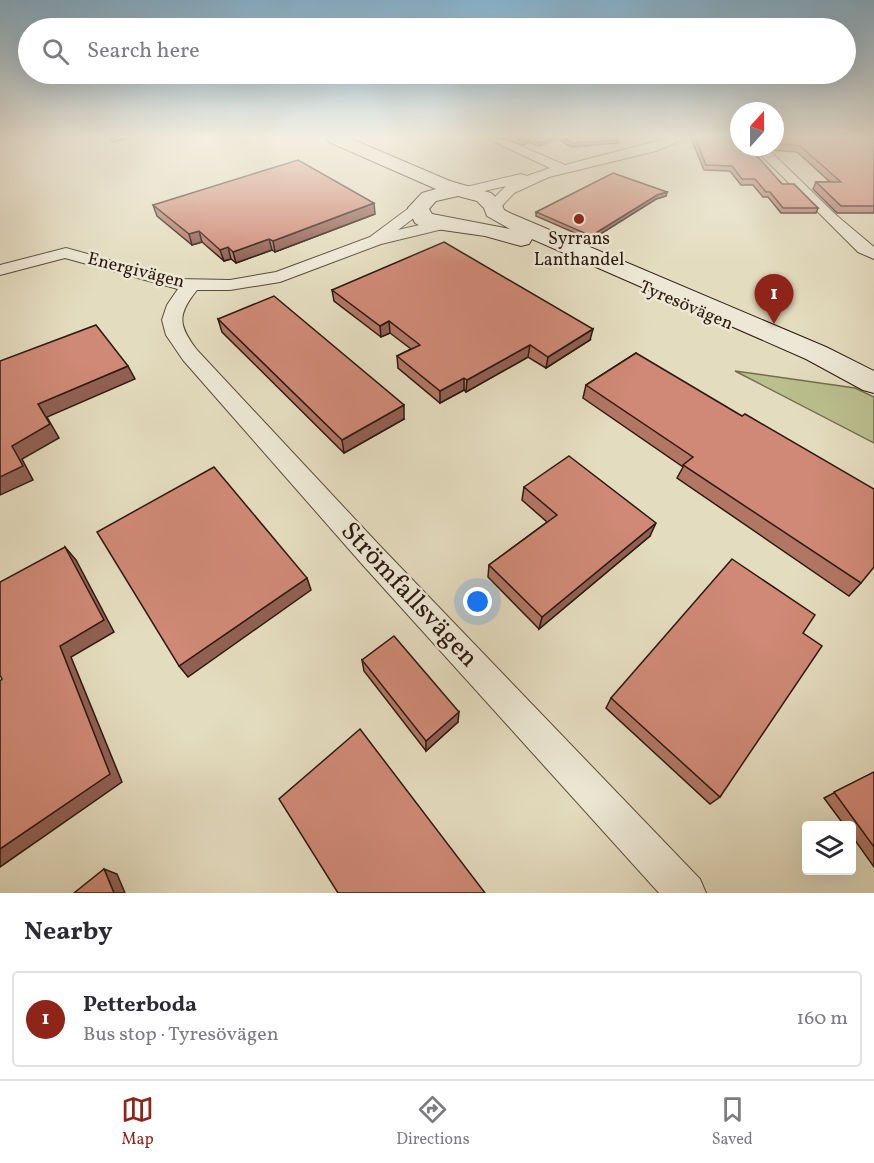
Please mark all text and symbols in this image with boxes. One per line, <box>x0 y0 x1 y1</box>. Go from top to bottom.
search box <box>18 18 856 84</box>
icon: search <box>39 35 72 68</box>
text: Search here <box>87 36 200 67</box>
north arrow <box>730 102 784 156</box>
marker: Syrrans Lanthandel <box>572 212 586 226</box>
place label: Syrrans Lanthandel <box>534 227 624 273</box>
street label: Energivägen <box>85 247 187 295</box>
pin: 1 <box>754 274 794 324</box>
street label: Tyresövägen <box>635 275 737 337</box>
street label: Strömfallsvägen <box>332 514 486 676</box>
your location <box>463 587 492 616</box>
map controls <box>802 821 856 875</box>
button: layers <box>802 821 856 875</box>
text: Nearby <box>24 914 113 950</box>
text: Petterboda <box>83 990 197 1021</box>
text: 1 <box>41 1005 50 1033</box>
text: 160 m <box>796 1005 848 1033</box>
text: Bus stop · Tyresövägen <box>83 1021 279 1049</box>
tab: Map <box>121 1093 154 1151</box>
tab: Directions <box>396 1093 470 1151</box>
tab: Saved <box>712 1093 753 1151</box>

